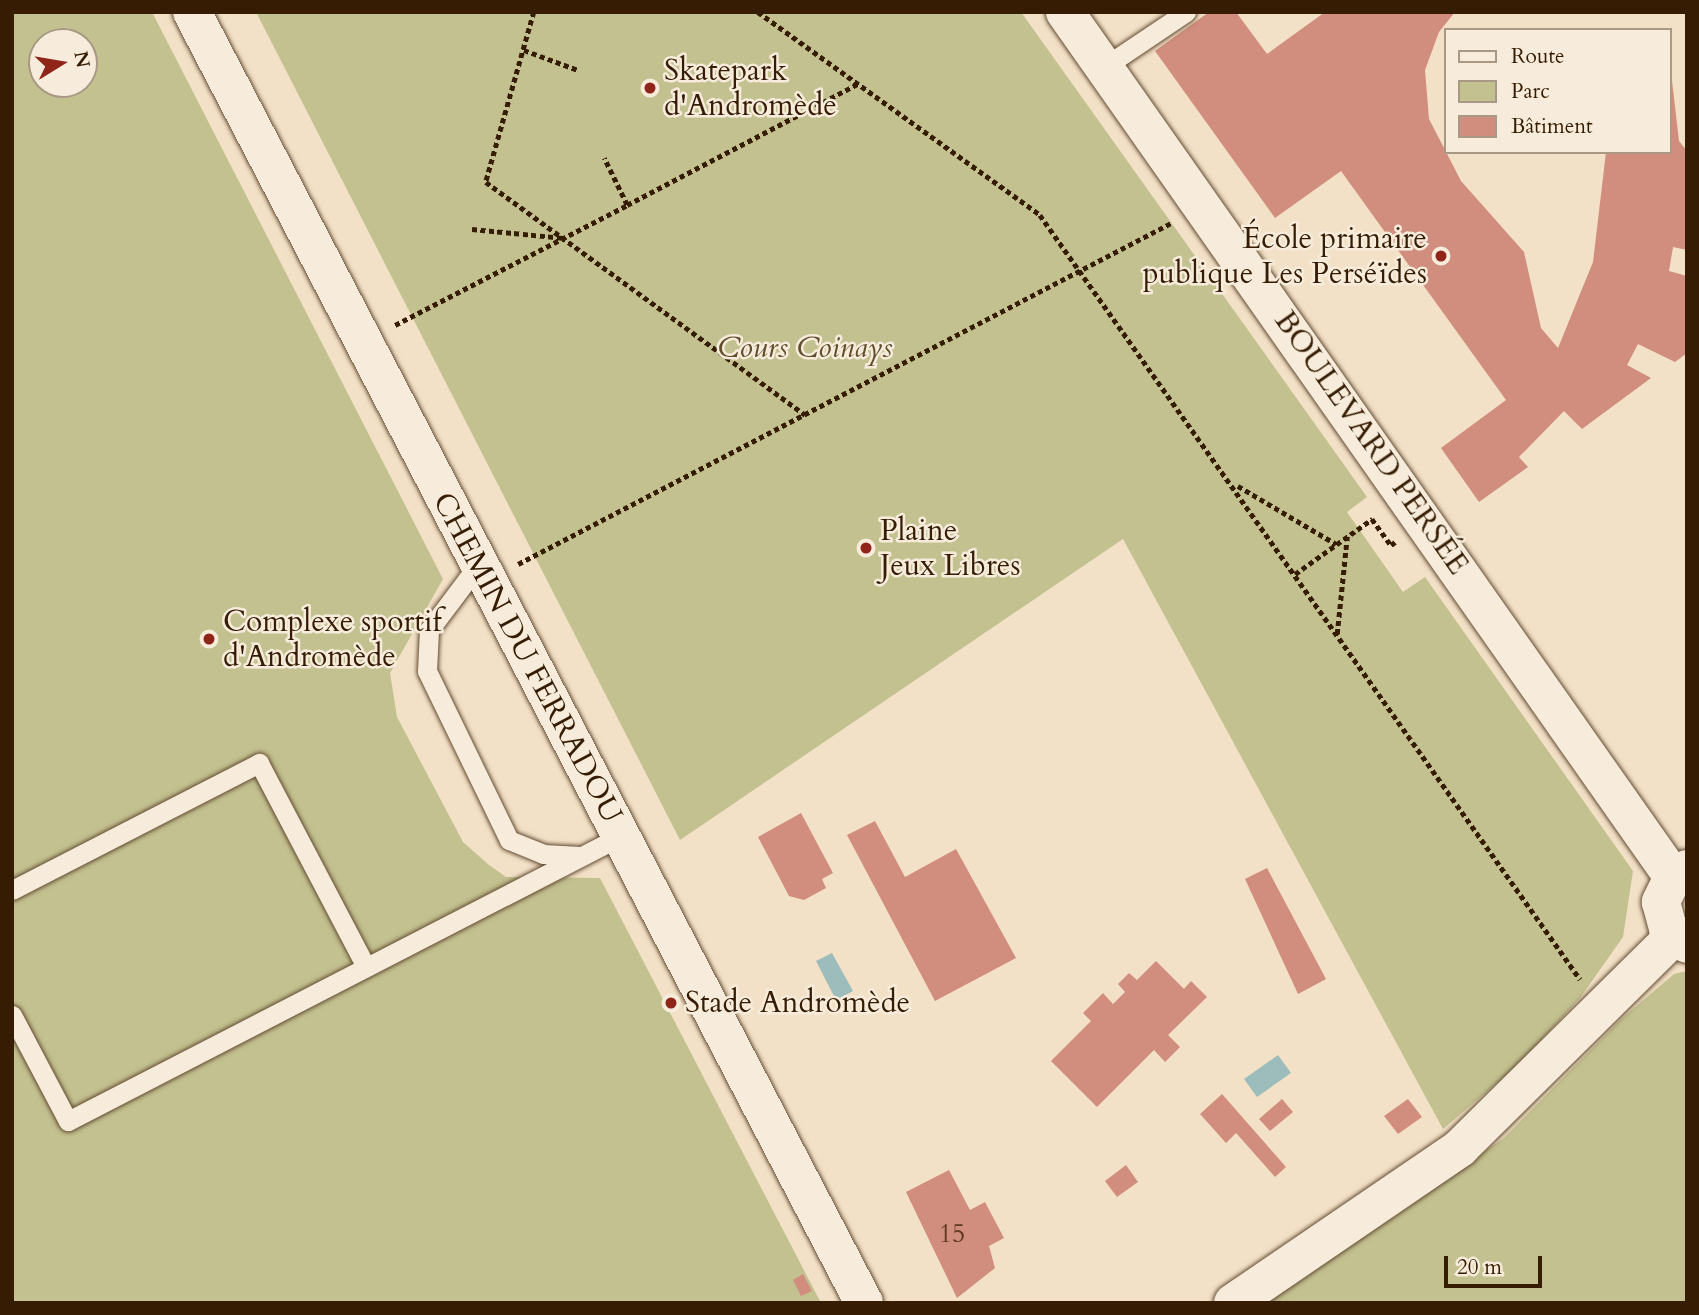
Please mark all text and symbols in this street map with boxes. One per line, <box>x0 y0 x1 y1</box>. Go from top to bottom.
north arrow <box>28 28 98 98</box>
legend <box>1444 28 1671 154</box>
text: Route <box>1511 42 1565 71</box>
text: N <box>67 49 96 70</box>
place label: Skatepark d'Andromède <box>664 53 837 124</box>
text: Parc <box>1511 77 1550 106</box>
marker: Skatepark d'Andromède <box>642 80 658 96</box>
text: Bâtiment <box>1511 112 1593 141</box>
place label: École primaire publique Les Perséïdes <box>1143 221 1427 292</box>
marker: École primaire publique Les Perséïdes <box>1433 248 1449 264</box>
street label: BOULEVARD PERSÉE <box>1266 304 1476 582</box>
park label: Cours Coinays <box>718 330 892 366</box>
street label: CHEMIN DU FERRADOU <box>425 487 629 829</box>
place label: Plaine Jeux Libres <box>880 513 1020 584</box>
marker: Plaine Jeux Libres <box>858 540 874 556</box>
place label: Complexe sportif d'Andromède <box>223 604 442 674</box>
marker: Complexe sportif d'Andromède <box>201 631 217 647</box>
place label: Stade Andromède <box>685 985 910 1021</box>
marker: Stade Andromède <box>663 995 679 1011</box>
house number: 15 <box>939 1218 965 1250</box>
scale bar <box>1447 1242 1545 1286</box>
text: 20 m <box>1457 1253 1502 1282</box>

